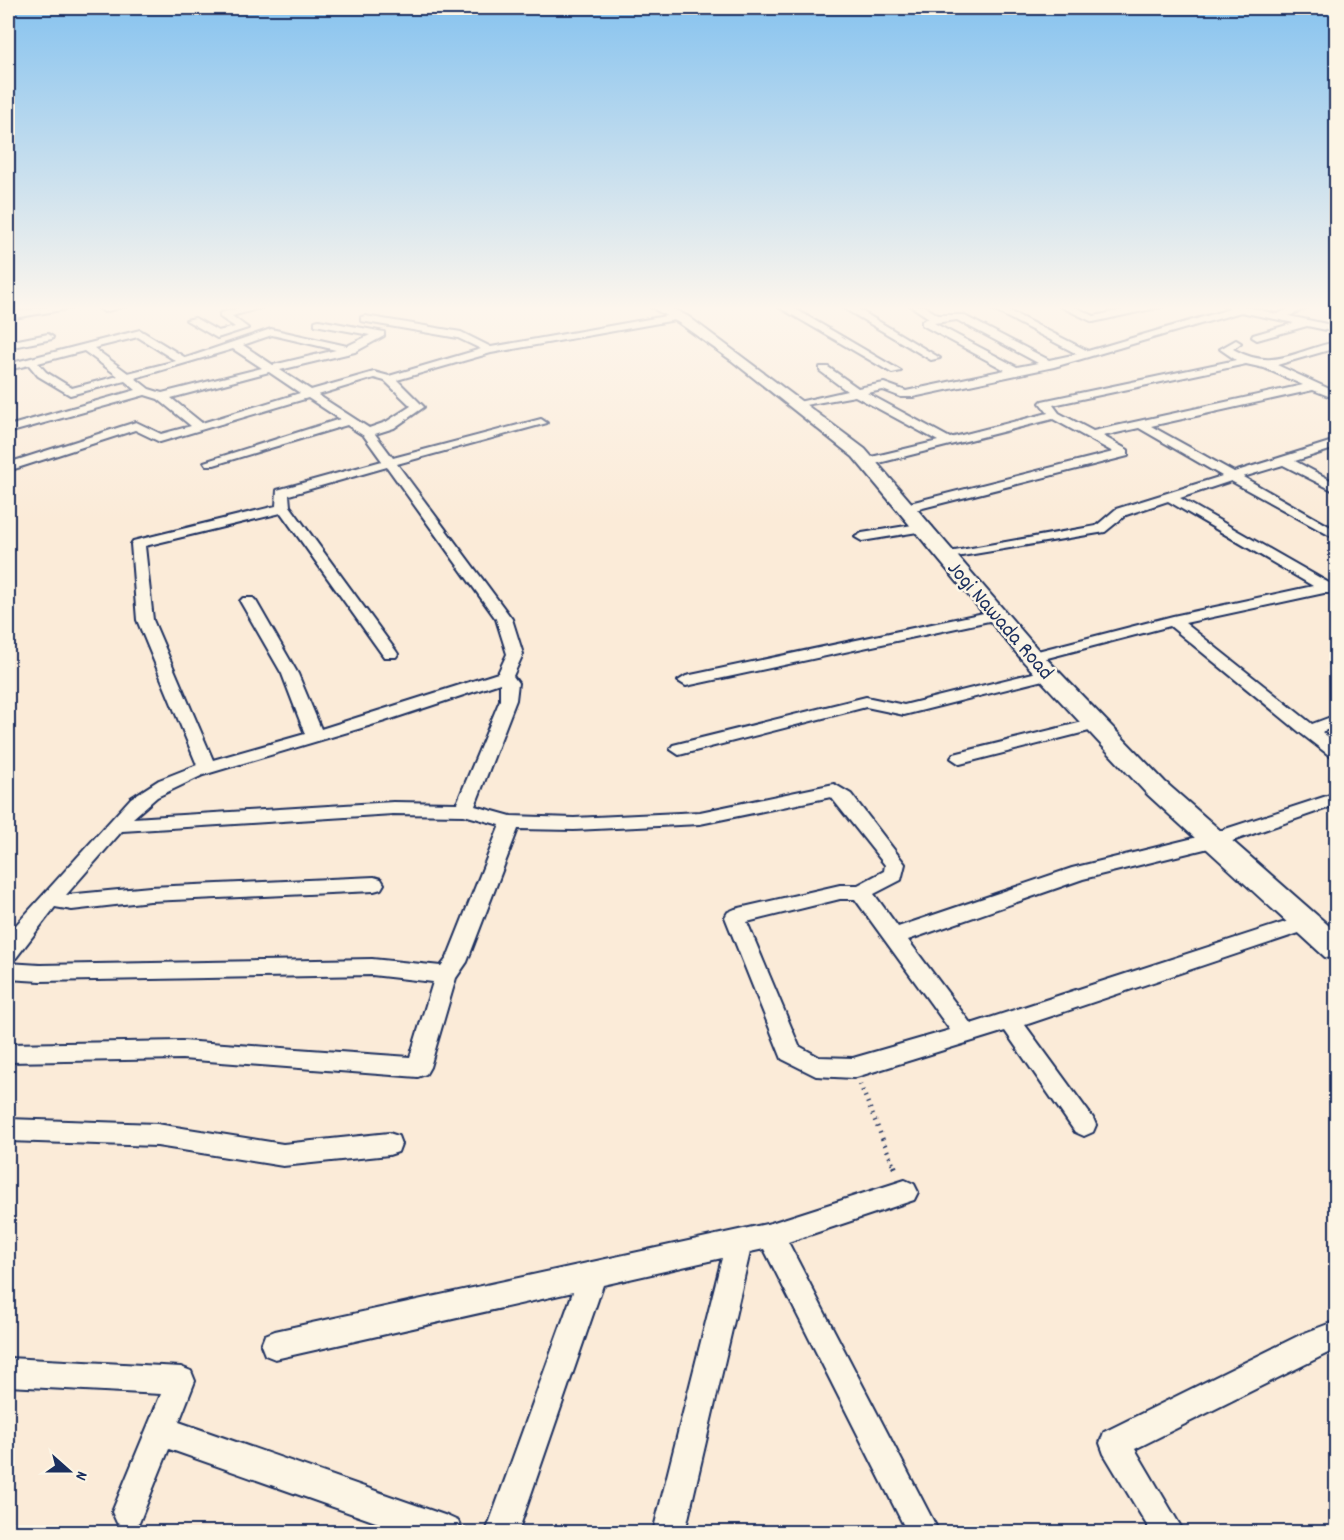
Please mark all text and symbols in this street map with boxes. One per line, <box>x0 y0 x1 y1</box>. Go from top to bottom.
street label: Jogi Nawada Road <box>939 555 1060 688</box>
north arrow <box>39 1441 99 1501</box>
text: N <box>68 1468 93 1483</box>

